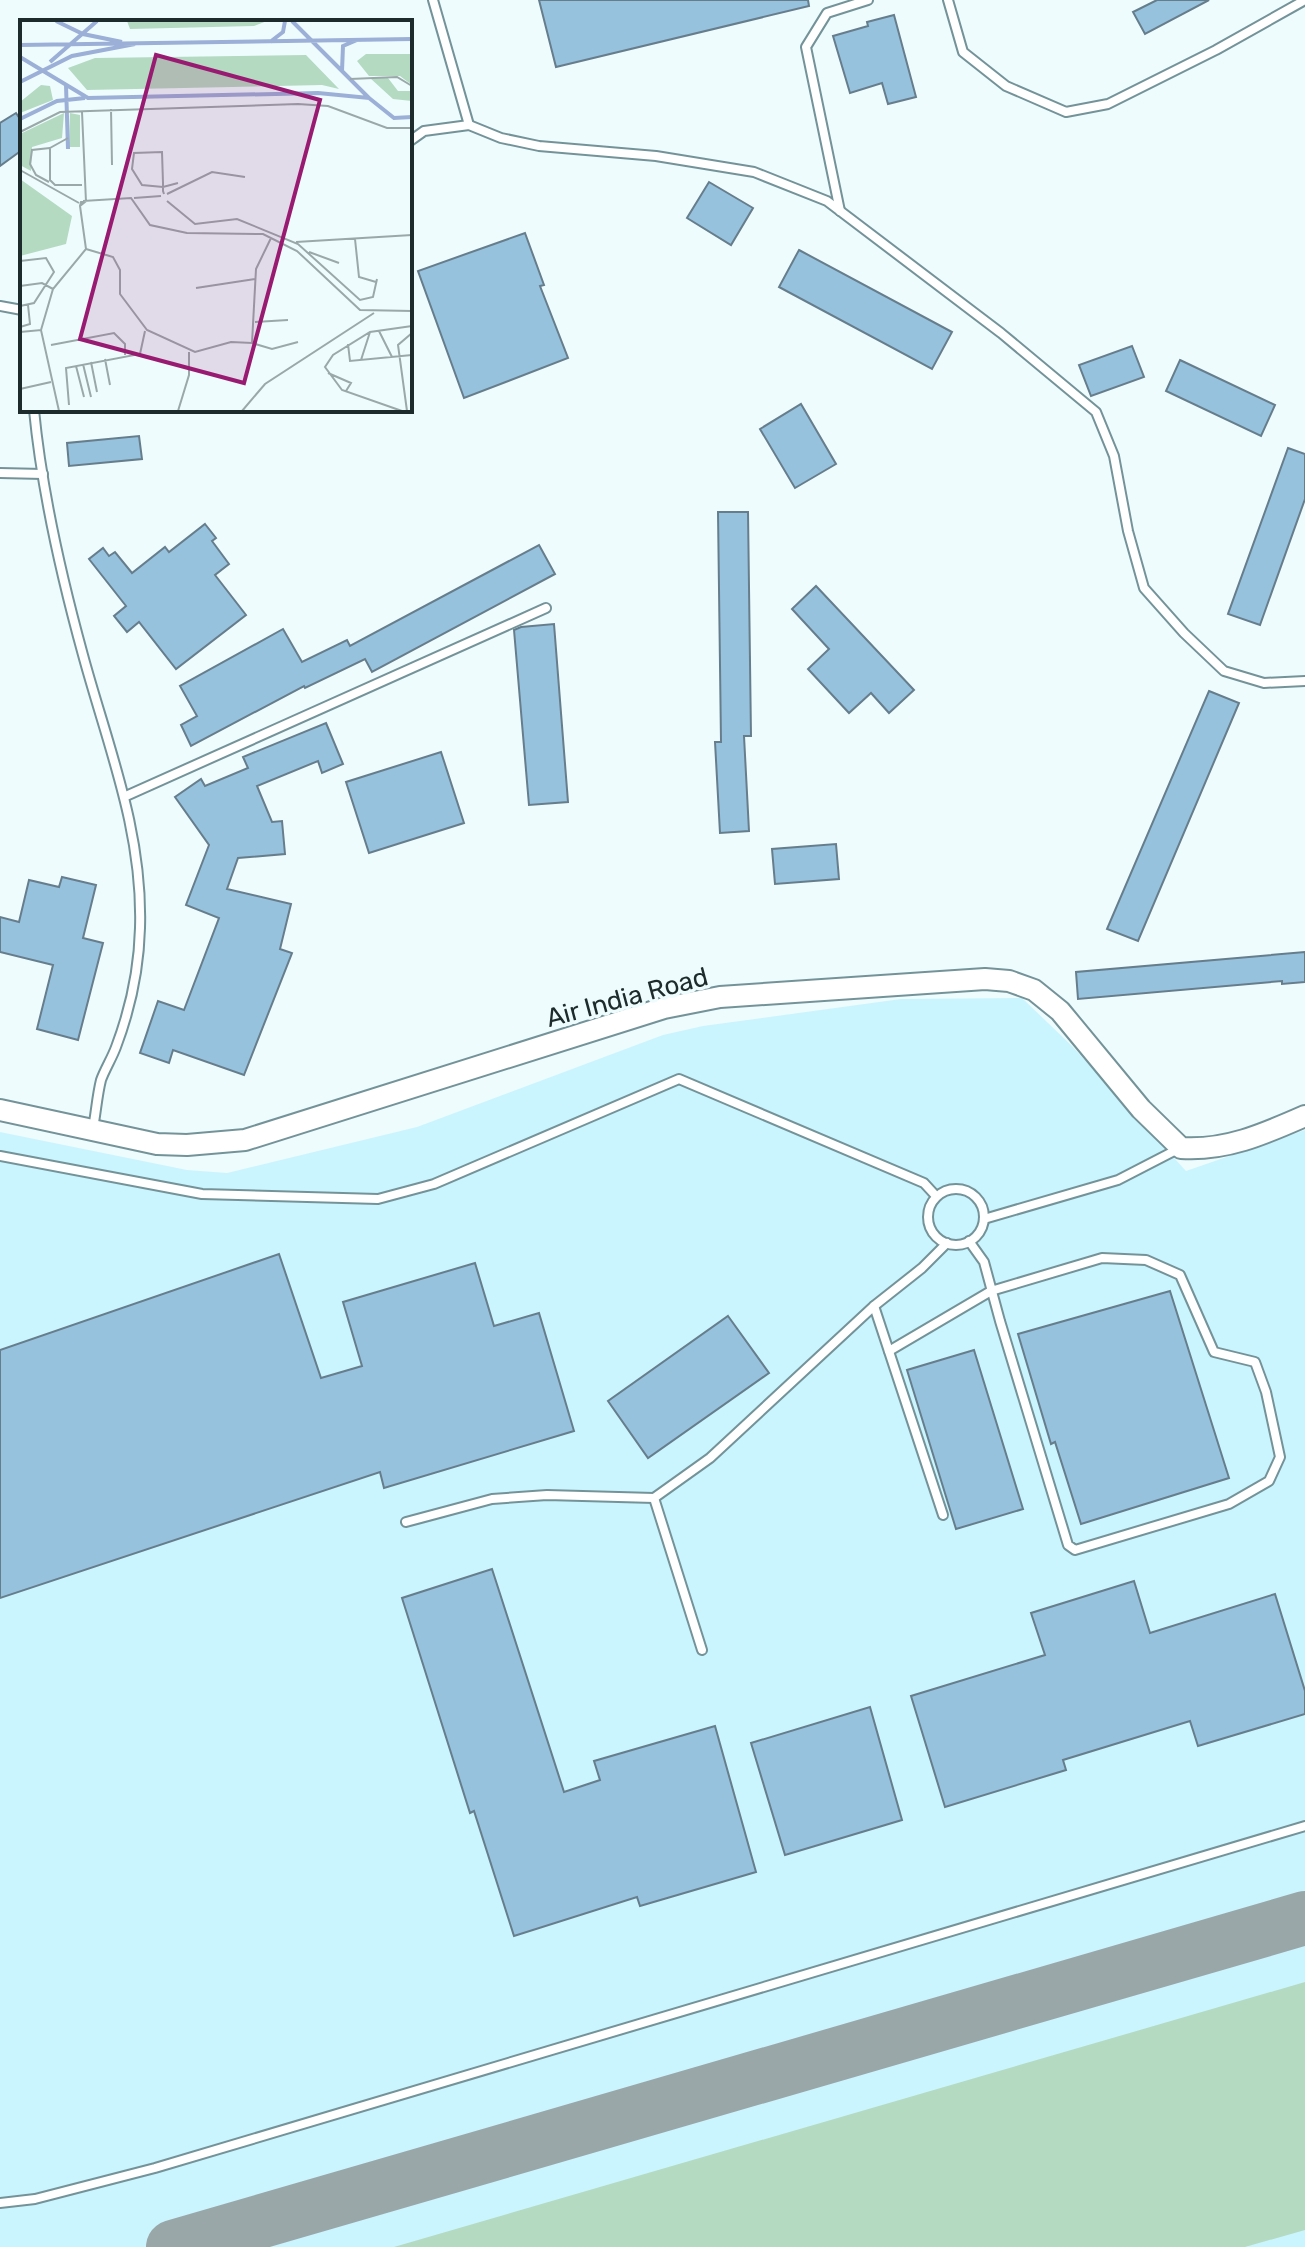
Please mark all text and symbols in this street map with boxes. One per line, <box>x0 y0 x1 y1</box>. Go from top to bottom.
inset map <box>20 20 412 412</box>
street label: Air India Road <box>543 961 711 1034</box>

